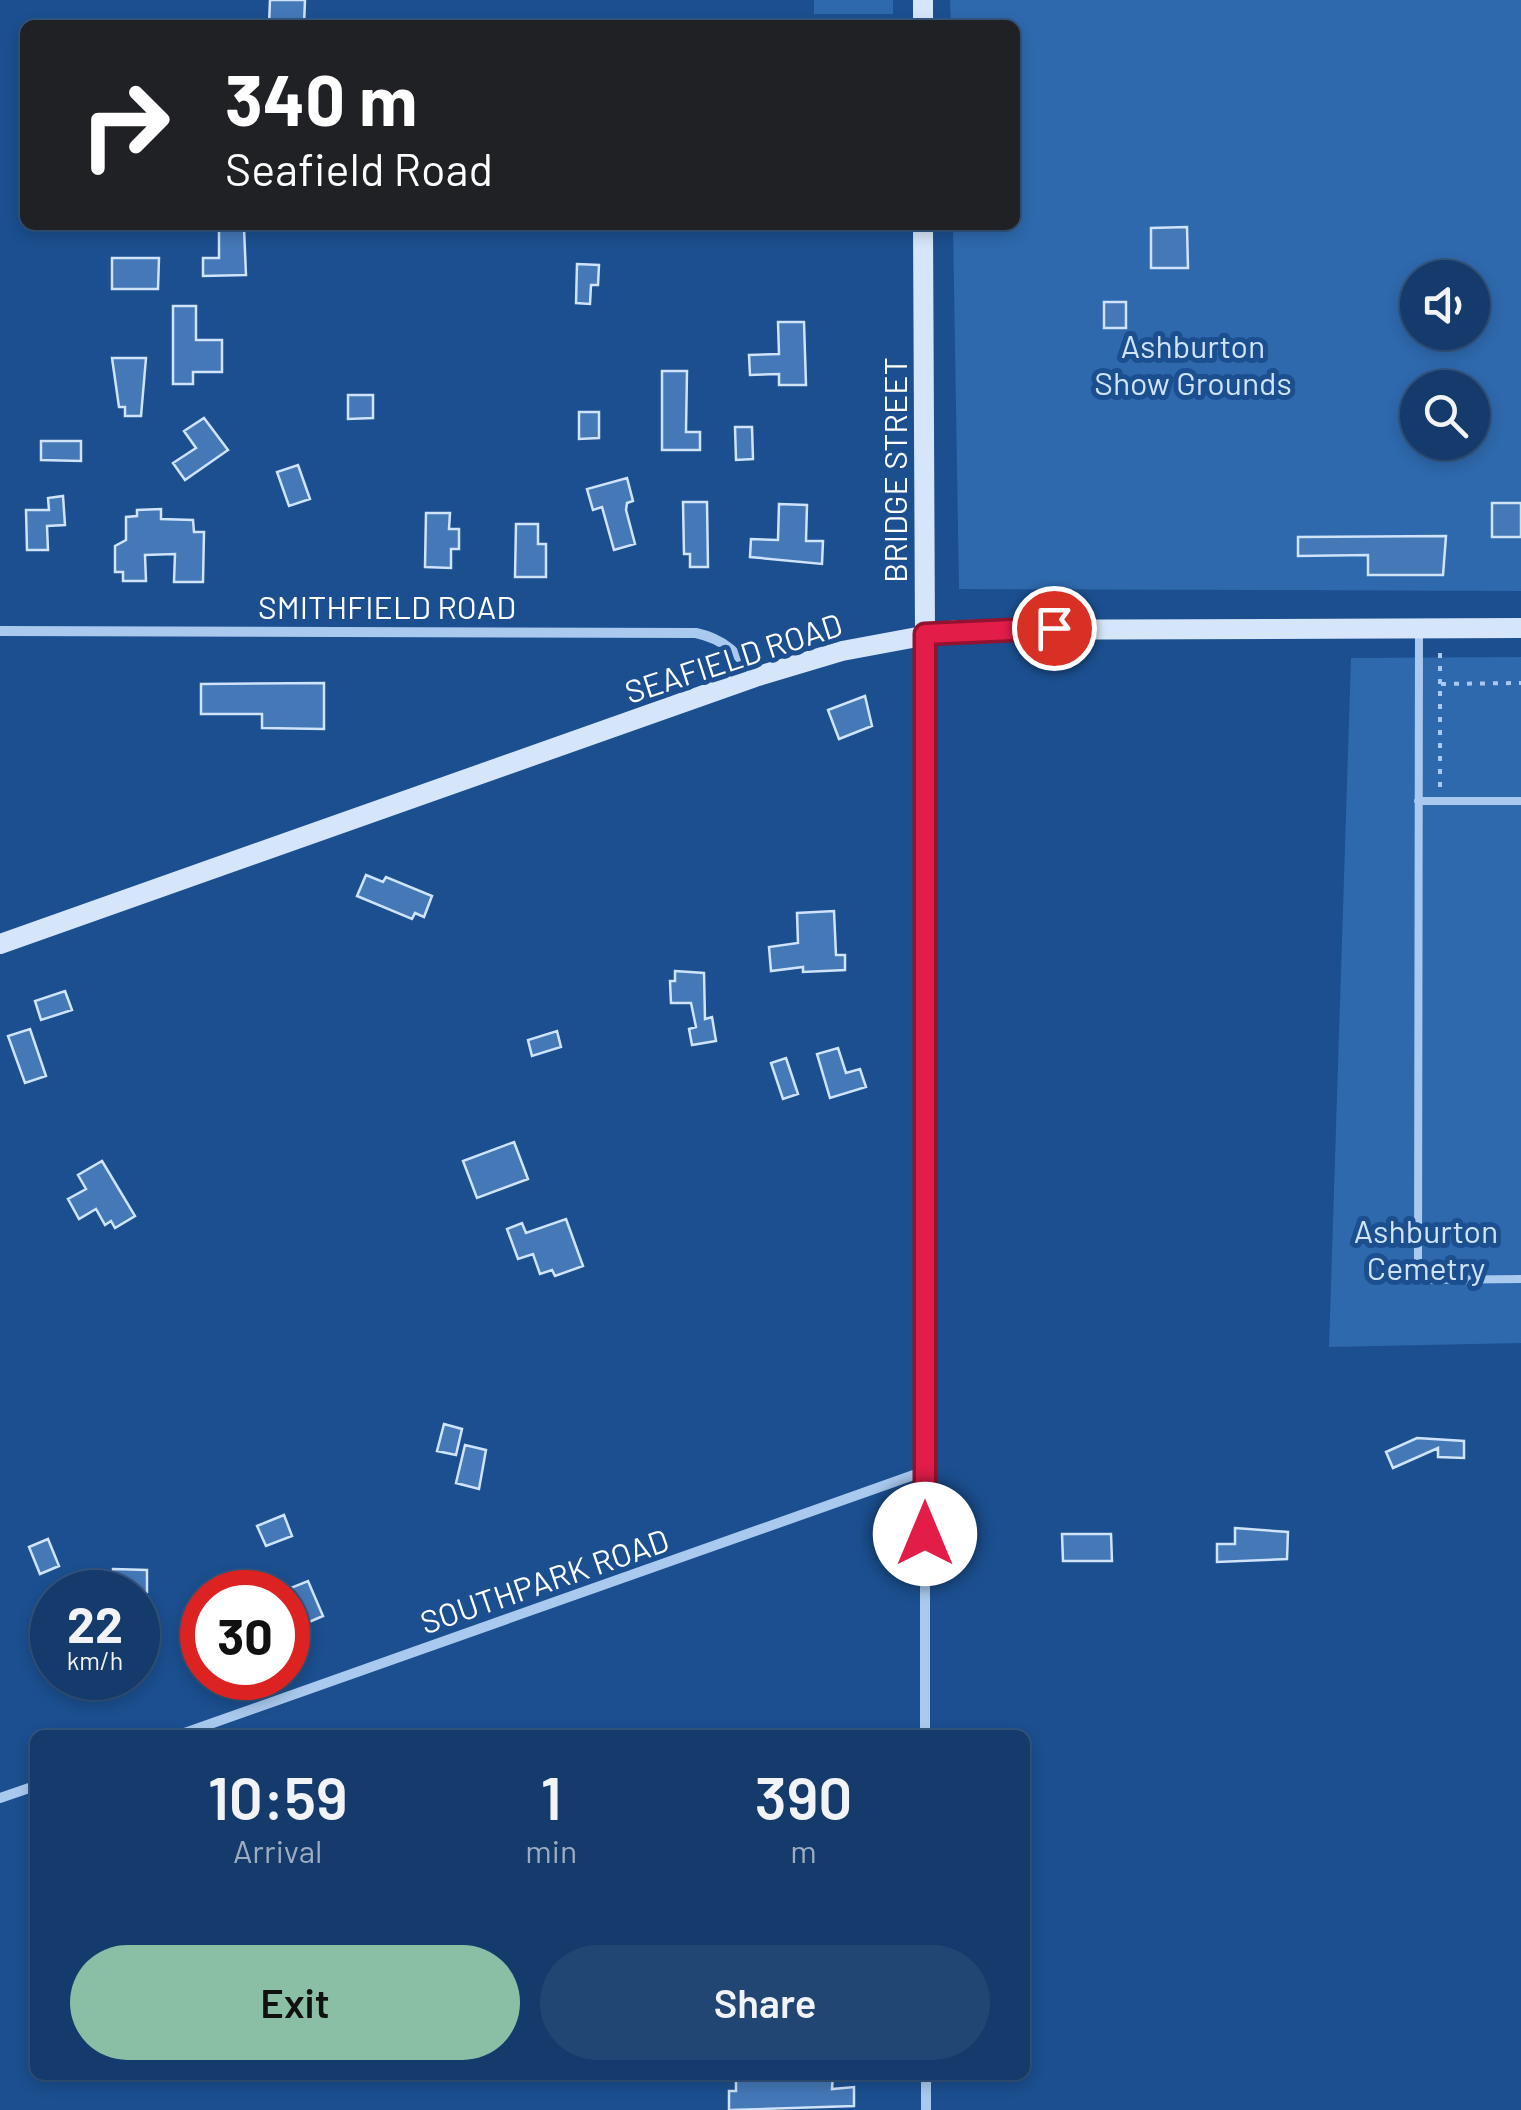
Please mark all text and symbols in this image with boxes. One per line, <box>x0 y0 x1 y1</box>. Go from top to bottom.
text: 340 m <box>225 56 418 140</box>
icon: right <box>60 60 190 190</box>
text: Seafield Road <box>225 141 493 195</box>
map controls <box>1400 260 1490 460</box>
button: sound <box>1400 260 1490 350</box>
park label: Ashburton Show Grounds <box>1094 326 1292 401</box>
street label: BRIDGE STREET <box>875 357 913 583</box>
button: search <box>1400 370 1490 460</box>
pin <box>1012 586 1097 671</box>
street label: SMITHFIELD ROAD <box>258 587 516 625</box>
icon: arrive <box>1027 601 1082 656</box>
street label: SEAFIELD ROAD <box>620 604 846 710</box>
park label: Ashburton Cemetry <box>1354 1211 1498 1286</box>
position arrow <box>873 1482 977 1586</box>
street label: SOUTHPARK ROAD <box>415 1520 673 1640</box>
speed limit sign: 30 <box>180 1570 310 1700</box>
text: 22 <box>67 1593 123 1653</box>
text: km/h <box>67 1645 123 1675</box>
text: 10:59 <box>208 1760 348 1832</box>
text: 1 <box>541 1760 562 1832</box>
text: 390 <box>755 1760 852 1832</box>
text: Arrival <box>233 1831 322 1869</box>
text: min <box>525 1831 577 1869</box>
text: m <box>790 1831 817 1869</box>
button: Exit <box>70 1945 520 2060</box>
button: Share <box>540 1945 990 2060</box>

